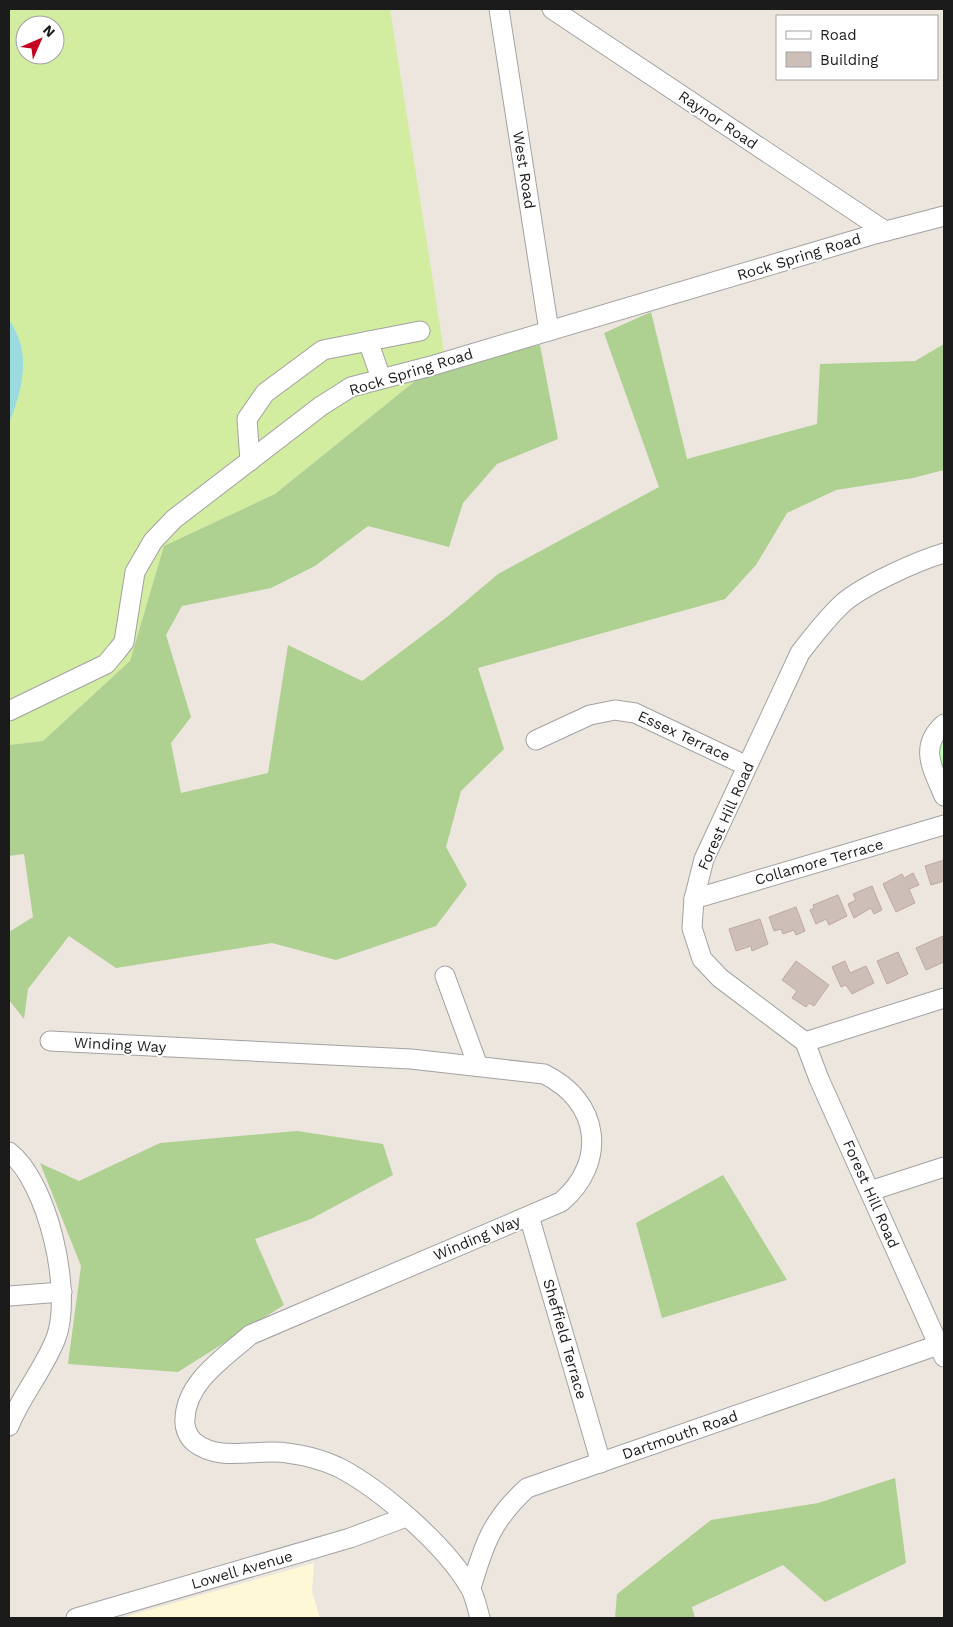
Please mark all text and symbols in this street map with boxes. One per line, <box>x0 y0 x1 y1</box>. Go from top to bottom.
north arrow <box>15 15 65 65</box>
legend <box>776 15 938 80</box>
text: N <box>40 21 59 40</box>
text: Road <box>820 26 857 44</box>
text: Building <box>820 51 878 69</box>
street label: Raynor Road <box>675 87 761 153</box>
street label: West Road <box>509 130 539 210</box>
street label: Rock Spring Road <box>735 230 863 284</box>
street label: Rock Spring Road <box>347 345 475 399</box>
street label: Essex Terrace <box>635 707 733 765</box>
street label: Forest Hill Road <box>694 759 758 873</box>
street label: Collamore Terrace <box>753 835 885 889</box>
street label: Winding Way <box>73 1034 167 1056</box>
street label: Forest Hill Road <box>839 1137 903 1251</box>
street label: Winding Way <box>431 1212 523 1264</box>
street label: Sheffield Terrace <box>539 1277 591 1401</box>
street label: Dartmouth Road <box>620 1407 740 1463</box>
street label: Lowell Avenue <box>189 1547 295 1593</box>

